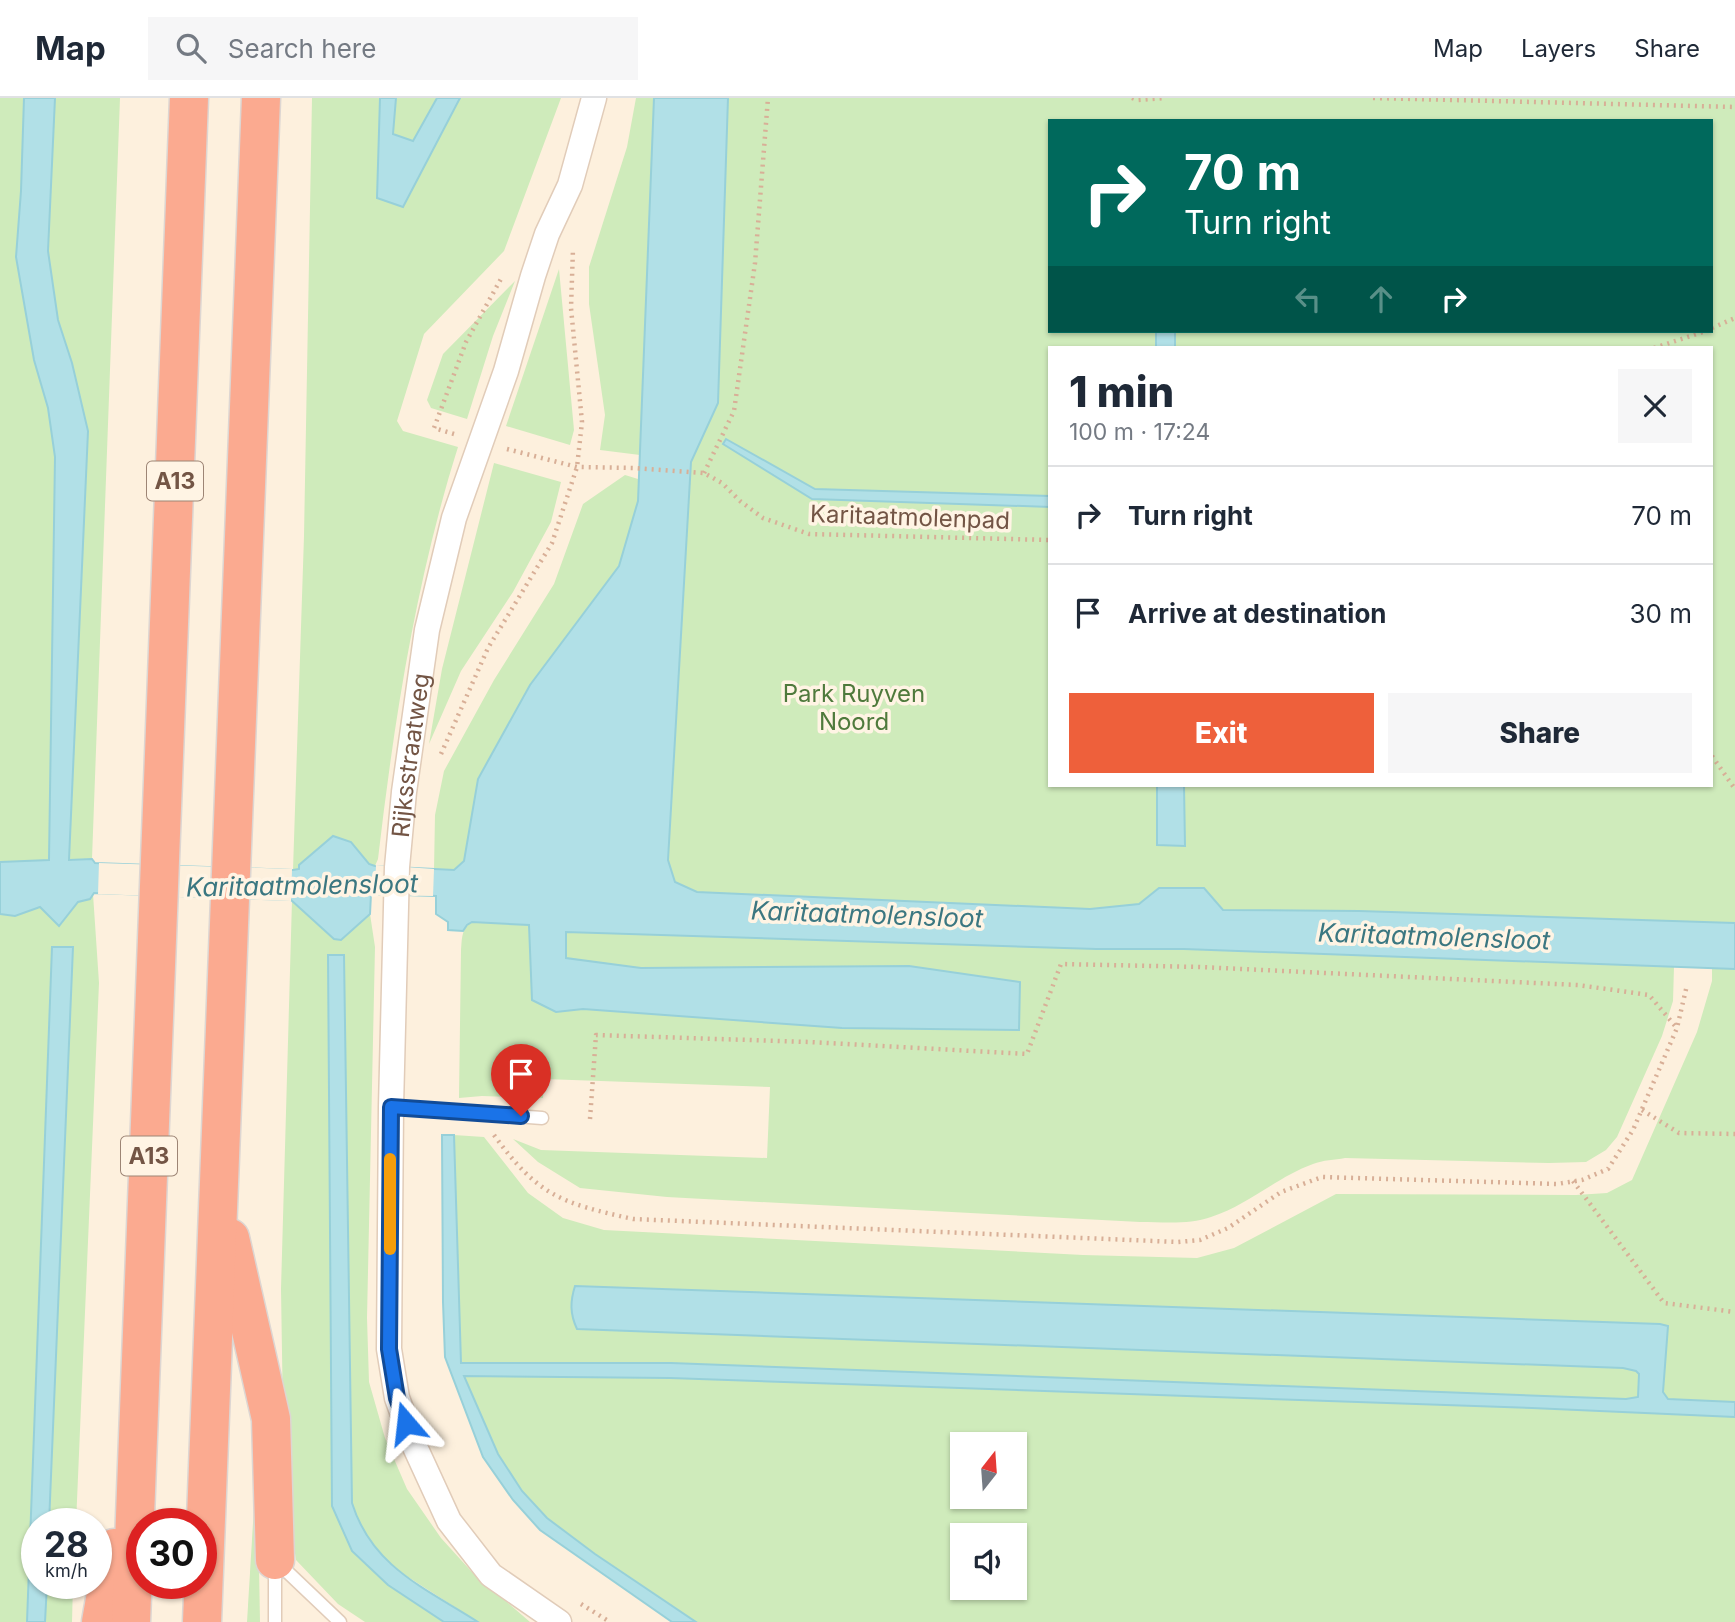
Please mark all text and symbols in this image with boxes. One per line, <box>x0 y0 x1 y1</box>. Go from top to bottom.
search box <box>148 17 638 80</box>
text: Map <box>35 28 106 68</box>
icon: search <box>172 29 210 67</box>
text: Search here <box>228 33 376 64</box>
text: Map <box>1433 34 1483 63</box>
text: Layers <box>1521 34 1596 63</box>
text: Share <box>1634 34 1700 63</box>
text: 70 m <box>1184 143 1301 202</box>
icon: right <box>1069 147 1160 238</box>
text: Turn right <box>1184 203 1331 242</box>
icon: left <box>1289 280 1327 318</box>
icon: ahead <box>1362 280 1400 318</box>
icon: right <box>1435 280 1473 318</box>
text: 1 min <box>1069 366 1174 417</box>
button: close <box>1618 369 1692 443</box>
text: 100 m · 17:24 <box>1069 418 1210 446</box>
road number: A13 <box>147 462 203 500</box>
icon: right <box>1069 496 1107 534</box>
street label: Karitaatmolenpad <box>810 499 1010 535</box>
text: Turn right <box>1128 500 1253 531</box>
text: 70 m <box>1631 500 1692 531</box>
icon: arrive <box>1069 594 1107 632</box>
text: Arrive at destination <box>1128 598 1387 629</box>
text: 30 m <box>1629 598 1692 629</box>
street label: Rijksstraatweg <box>385 671 435 839</box>
park label: Park Ruyven Noord <box>783 679 925 736</box>
button: Exit <box>1069 693 1374 773</box>
button: Share <box>1388 693 1692 773</box>
water label: Karitaatmolensloot <box>186 867 419 903</box>
water label: Karitaatmolensloot <box>750 894 984 934</box>
water label: Karitaatmolensloot <box>1317 916 1551 956</box>
pin <box>491 1044 551 1116</box>
icon: arrive <box>502 1055 540 1093</box>
road number: A13 <box>121 1136 177 1176</box>
position arrow <box>369 1386 443 1460</box>
north arrow <box>950 1432 1027 1508</box>
map controls <box>950 1432 1027 1600</box>
speed limit sign: 30 <box>126 1508 217 1599</box>
text: 28 <box>44 1523 89 1565</box>
button: sound <box>950 1523 1027 1600</box>
text: km/h <box>45 1560 88 1581</box>

